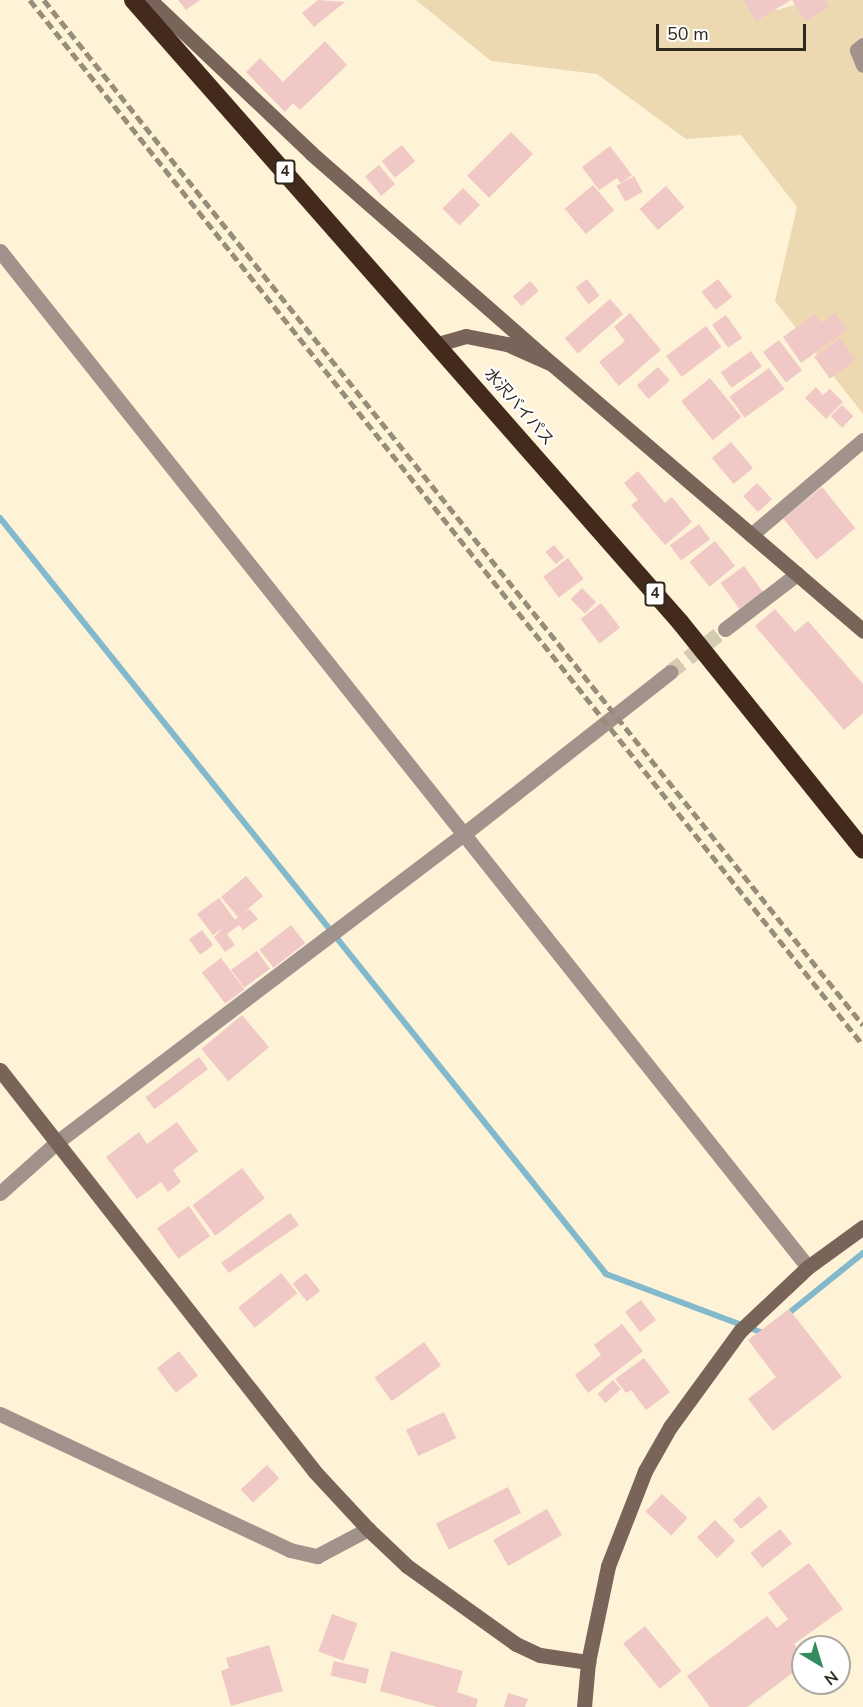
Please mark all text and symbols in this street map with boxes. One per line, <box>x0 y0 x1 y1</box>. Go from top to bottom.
scale bar <box>659 12 809 50</box>
text: 50 m <box>667 22 709 46</box>
road number: 4 <box>274 160 296 184</box>
street label: 水沢バイパス <box>480 364 558 450</box>
road number: 4 <box>644 582 666 606</box>
north arrow <box>791 1635 851 1695</box>
text: N <box>819 1665 842 1690</box>

